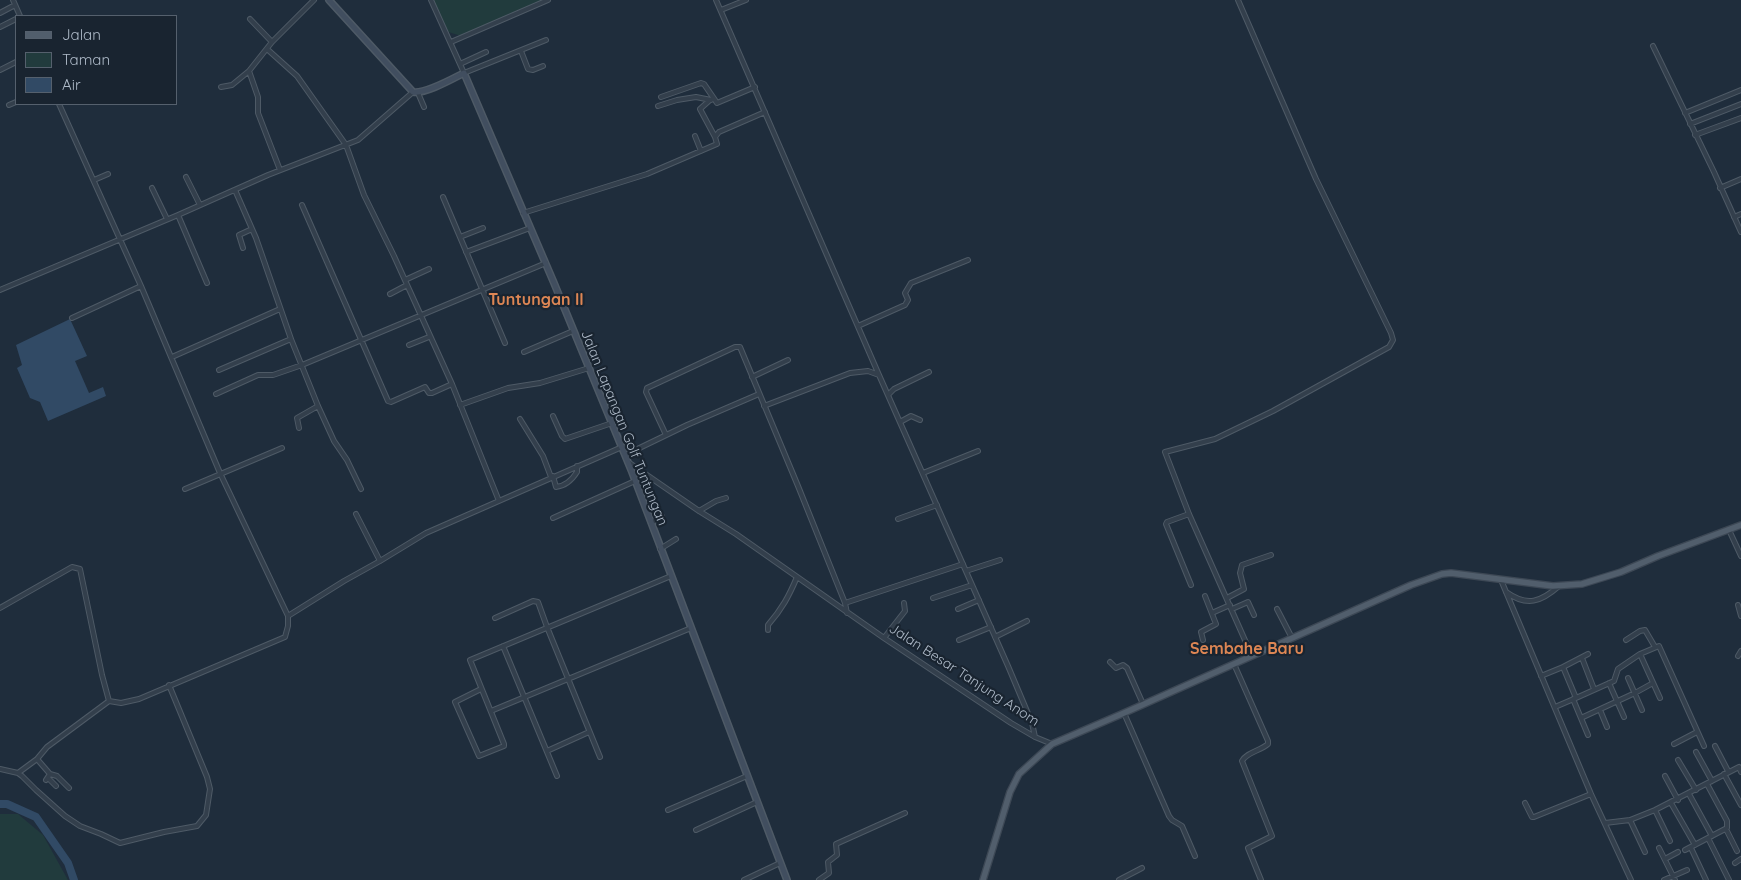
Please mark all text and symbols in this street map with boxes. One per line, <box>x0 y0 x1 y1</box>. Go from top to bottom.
legend <box>15 15 178 105</box>
text: Jalan <box>62 25 101 44</box>
text: Taman <box>62 50 110 69</box>
text: Air <box>62 75 81 94</box>
district label: Tuntungan II <box>488 290 584 310</box>
street label: Jalan Lapangan Golf Tuntungan <box>577 328 671 528</box>
street label: Jalan Besar Tanjung Anom <box>886 620 1042 730</box>
district label: Sembahe Baru <box>1190 639 1304 659</box>

